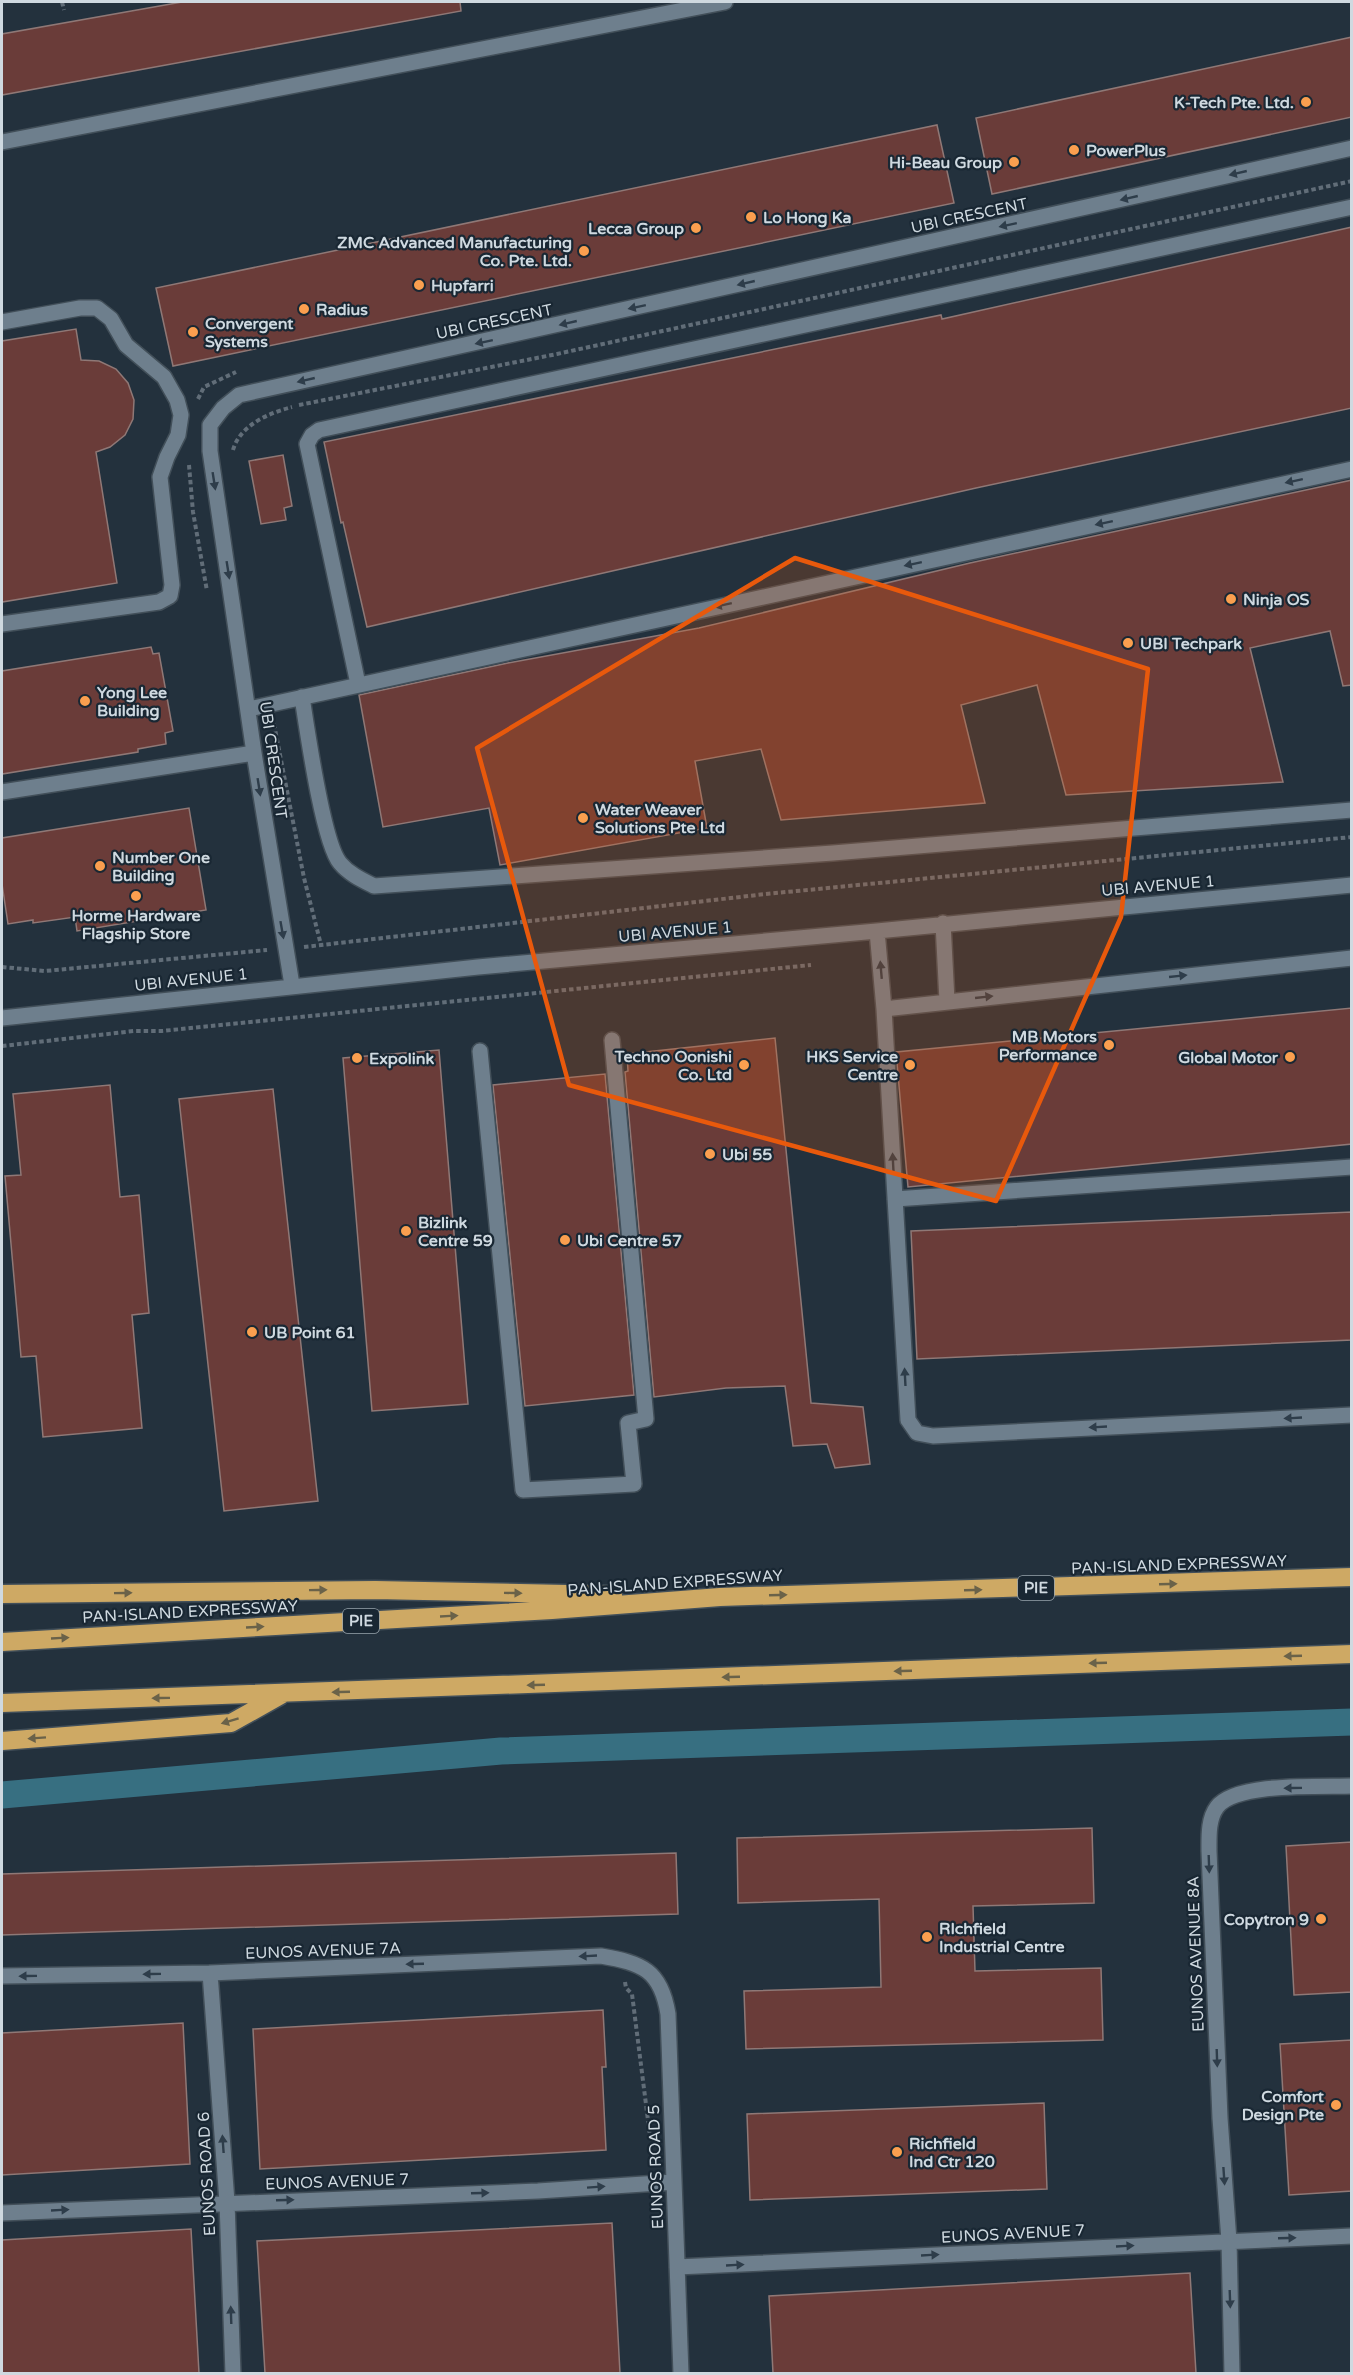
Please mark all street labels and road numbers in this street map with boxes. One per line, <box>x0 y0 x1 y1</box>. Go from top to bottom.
street label: UBI CRESCENT <box>909 194 1029 238</box>
street label: UBI CRESCENT <box>434 300 554 344</box>
street label: UBI CRESCENT <box>255 700 291 820</box>
street label: UBI AVENUE 1 <box>1100 871 1216 901</box>
street label: UBI AVENUE 1 <box>617 917 733 947</box>
street label: UBI AVENUE 1 <box>133 964 249 996</box>
street label: PAN-ISLAND EXPRESSWAY <box>1071 1551 1287 1579</box>
street label: PAN-ISLAND EXPRESSWAY <box>567 1565 784 1601</box>
road number: PIE <box>1018 1576 1054 1600</box>
street label: PAN-ISLAND EXPRESSWAY <box>82 1596 298 1628</box>
road number: PIE <box>343 1609 379 1633</box>
street label: EUNOS AVENUE 8A <box>1183 1876 1209 2032</box>
street label: EUNOS AVENUE 7A <box>245 1938 401 1964</box>
street label: EUNOS ROAD 5 <box>644 2104 668 2230</box>
street label: EUNOS ROAD 6 <box>194 2111 220 2237</box>
street label: EUNOS AVENUE 7 <box>265 2169 409 2195</box>
street label: EUNOS AVENUE 7 <box>941 2220 1086 2248</box>

